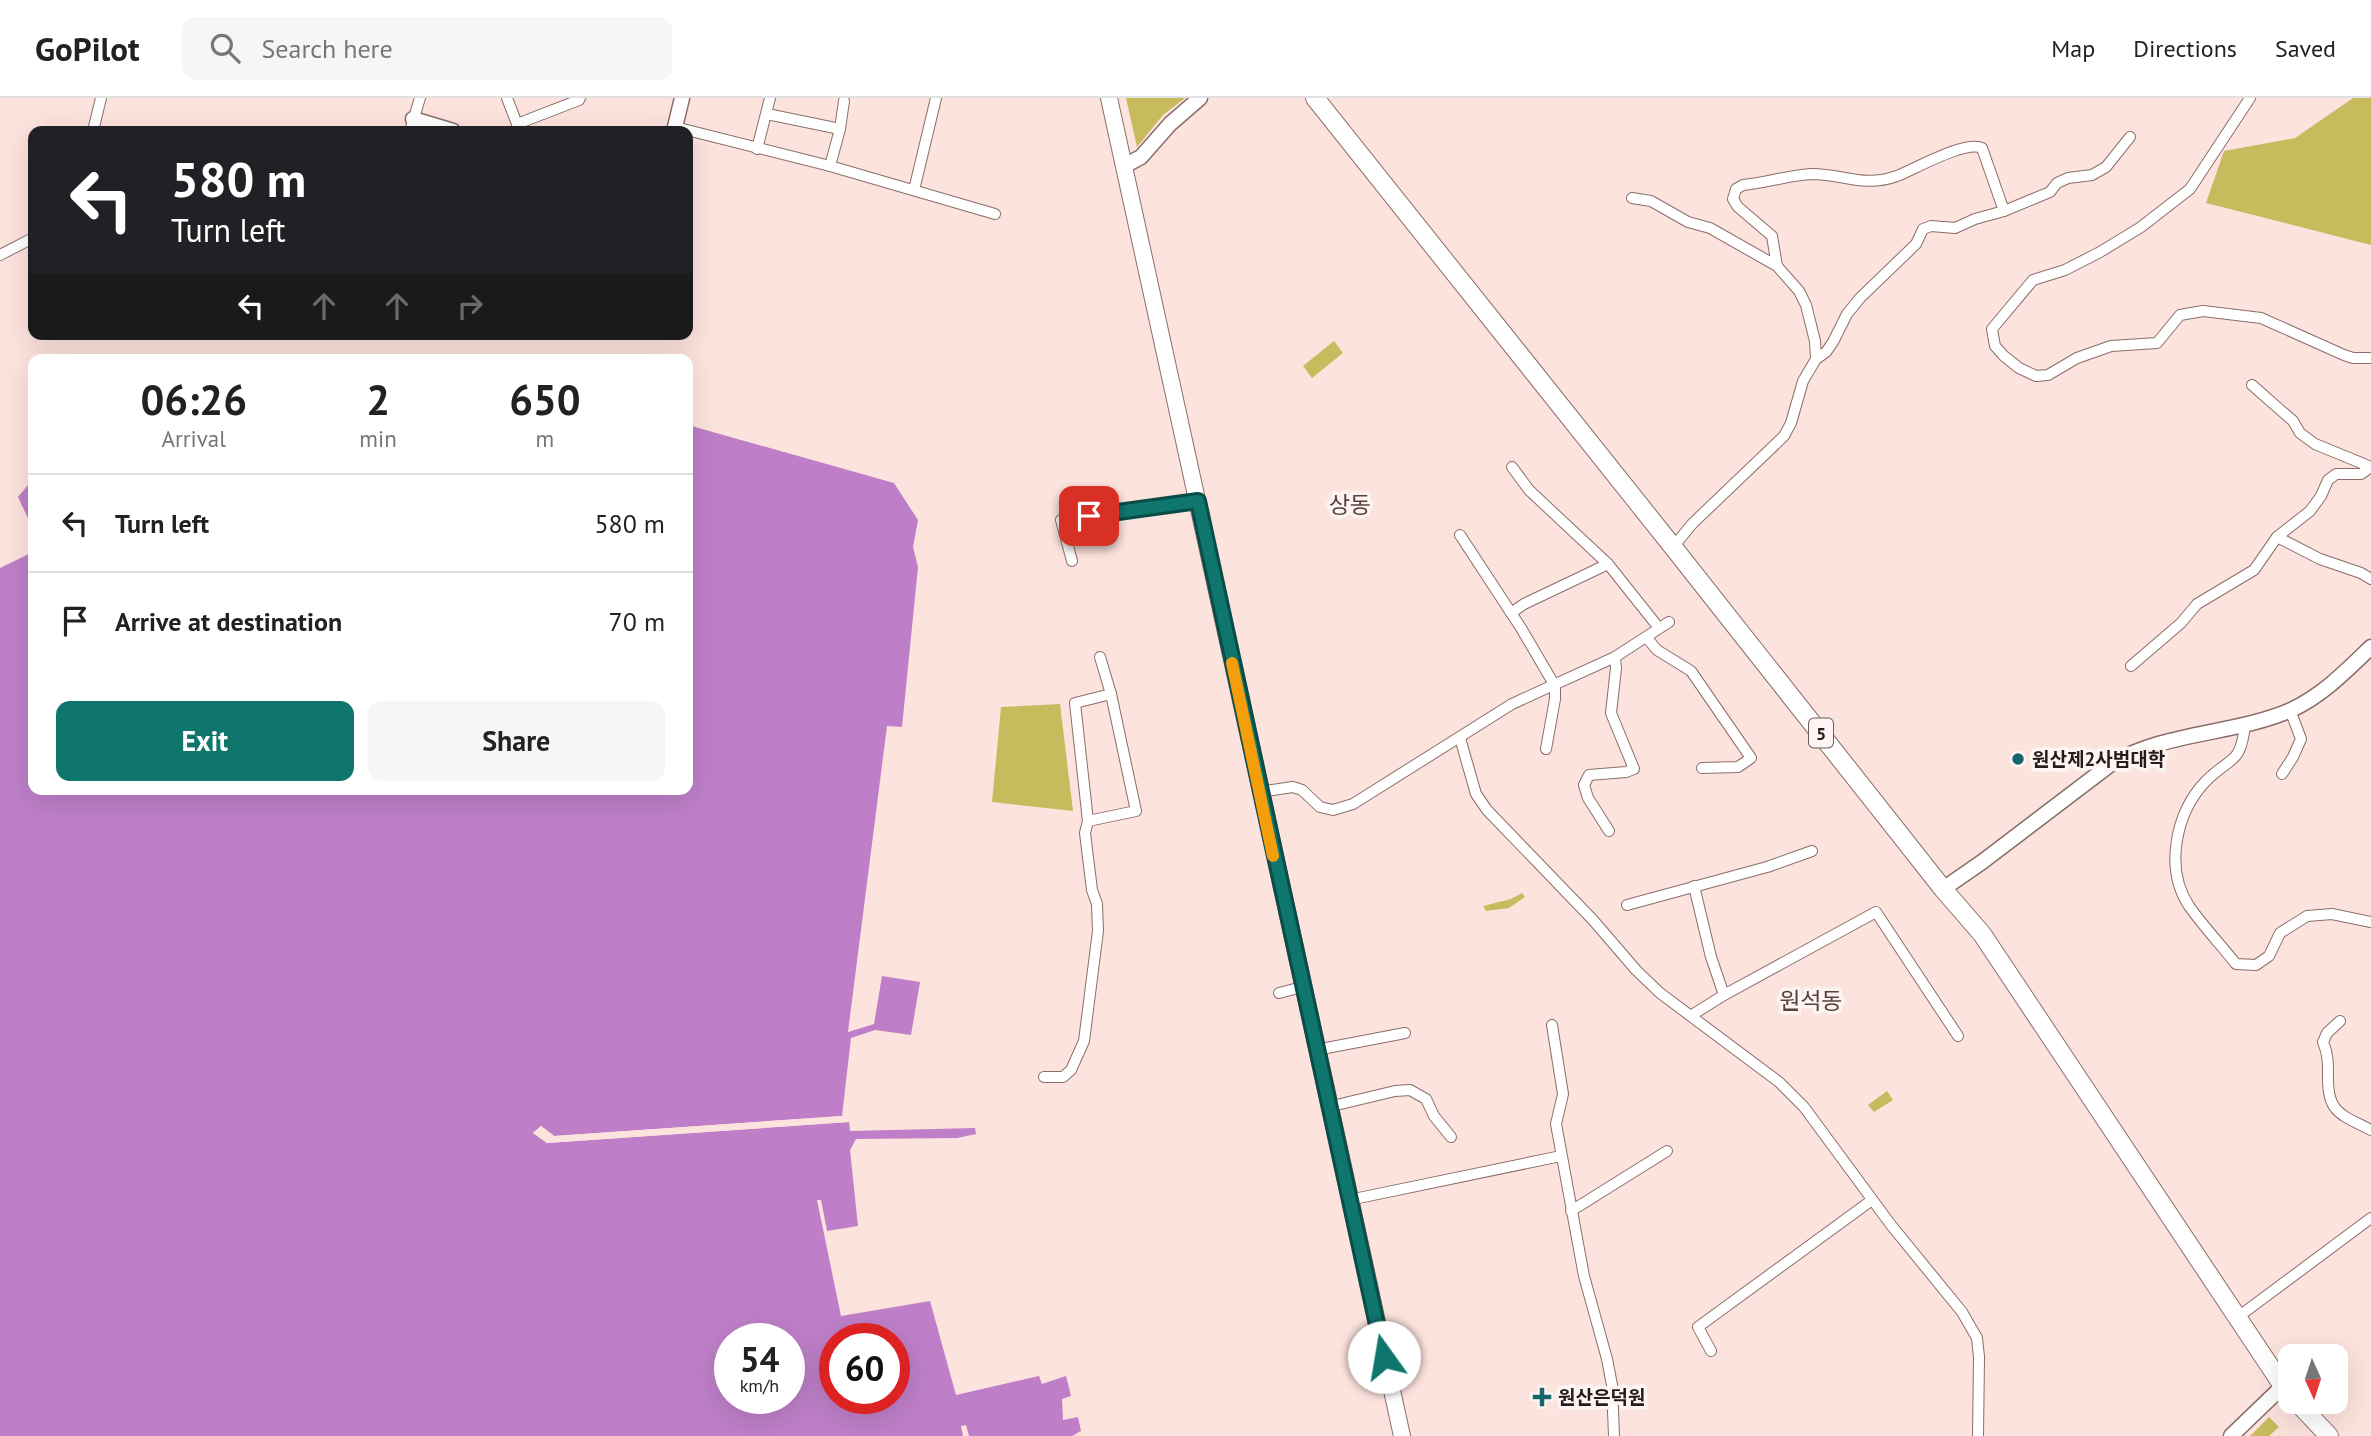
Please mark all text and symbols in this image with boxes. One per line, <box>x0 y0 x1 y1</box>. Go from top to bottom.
search box <box>182 17 672 80</box>
text: GoPilot <box>35 27 140 70</box>
icon: search <box>206 29 244 67</box>
text: Search here <box>262 32 393 65</box>
text: Map <box>2051 33 2095 64</box>
text: Directions <box>2133 33 2237 64</box>
text: Saved <box>2275 33 2336 64</box>
text: 580 m <box>171 147 306 211</box>
icon: left <box>56 154 147 245</box>
text: Turn left <box>171 209 286 251</box>
icon: left <box>232 287 270 325</box>
icon: ahead <box>305 287 343 325</box>
icon: ahead <box>378 287 416 325</box>
icon: right <box>451 287 489 325</box>
text: 06:26 <box>140 372 247 427</box>
text: 2 <box>366 372 390 427</box>
text: 650 <box>509 372 581 427</box>
text: Arrival <box>161 424 226 453</box>
text: min <box>359 424 397 453</box>
text: m <box>536 424 554 453</box>
pin <box>1059 486 1119 546</box>
district label: 상동 <box>1329 490 1371 519</box>
icon: arrive <box>1070 497 1108 535</box>
icon: left <box>56 504 94 542</box>
text: Turn left <box>115 507 209 540</box>
text: 580 m <box>594 507 665 540</box>
icon: arrive <box>56 602 94 640</box>
text: Arrive at destination <box>115 605 342 638</box>
text: 70 m <box>609 605 665 638</box>
button: Exit <box>56 701 354 781</box>
button: Share <box>368 701 665 781</box>
road number: 5 <box>1809 718 1833 748</box>
place label: 원산제2사범대학 <box>2032 747 2165 771</box>
marker: 원산제2사범대학 <box>2010 751 2026 767</box>
district label: 원석동 <box>1779 986 1843 1015</box>
position arrow <box>1347 1320 1421 1394</box>
speed limit sign: 60 <box>819 1323 910 1414</box>
text: 54 <box>740 1336 779 1382</box>
north arrow <box>2278 1344 2348 1414</box>
map controls <box>2278 1344 2348 1414</box>
text: km/h <box>740 1374 779 1397</box>
place label: 원산은덕원 <box>1558 1385 1645 1409</box>
marker: 원산은덕원 <box>1532 1387 1552 1407</box>

